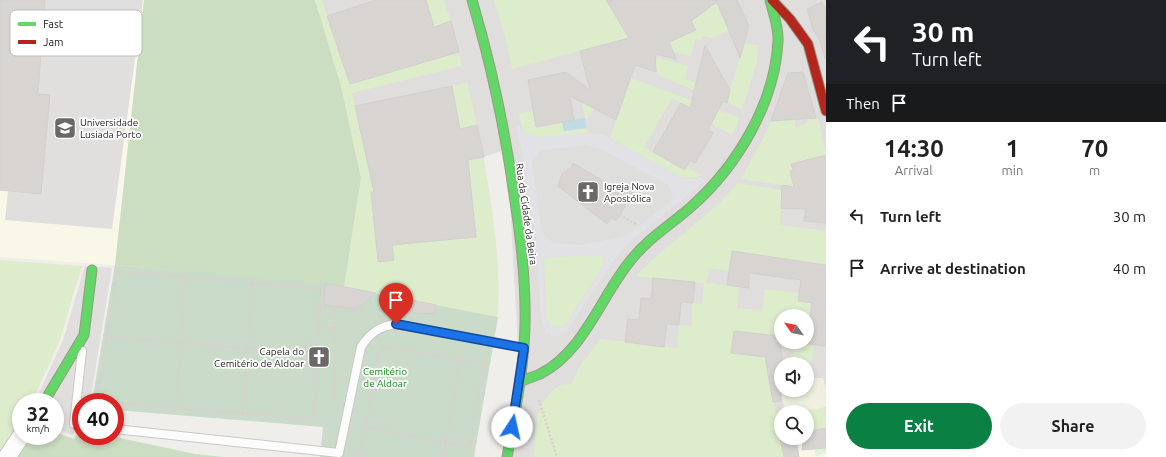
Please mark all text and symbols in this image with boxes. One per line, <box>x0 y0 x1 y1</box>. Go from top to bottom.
legend <box>10 10 142 56</box>
icon: left <box>846 16 898 68</box>
text: 30 m <box>912 16 974 47</box>
text: Fast <box>43 18 64 30</box>
text: Jam <box>43 36 64 48</box>
text: Turn left <box>912 49 982 69</box>
icon: arrive <box>888 92 910 114</box>
text: Then <box>846 95 880 112</box>
school or university icon: Universidade Lusiada Porto <box>52 115 78 141</box>
place label: Universidade Lusiada Porto <box>80 117 141 140</box>
text: 14:30 <box>884 135 944 162</box>
text: 1 <box>1006 135 1019 162</box>
text: 70 <box>1081 135 1108 162</box>
street label: Rua da Cidade da Beira <box>514 163 539 266</box>
text: Arrival <box>895 163 933 177</box>
text: min <box>1002 163 1023 177</box>
text: m <box>1089 163 1100 177</box>
church icon: Igreja Nova Apostólica <box>575 179 601 205</box>
place label: Igreja Nova Apostólica <box>604 181 654 204</box>
icon: left <box>846 205 868 227</box>
text: Turn left <box>880 208 941 225</box>
text: 30 m <box>1113 208 1146 225</box>
icon: arrive <box>846 257 868 279</box>
text: Arrive at destination <box>880 260 1026 277</box>
text: 40 m <box>1113 260 1146 277</box>
pin <box>379 283 413 324</box>
icon: arrive <box>385 289 407 311</box>
north arrow <box>774 309 814 349</box>
map controls <box>774 309 814 445</box>
church icon: Capela do Cemitério de Aldoar <box>306 344 332 370</box>
place label: Capela do Cemitério de Aldoar <box>214 346 304 369</box>
button: sound <box>774 357 814 397</box>
park label: Cemitério de Aldoar <box>363 366 407 389</box>
speed limit sign: 40 <box>72 393 124 445</box>
text: 32 <box>27 402 49 425</box>
button: Exit <box>846 403 992 449</box>
button: Share <box>1000 403 1146 449</box>
button: search <box>774 405 814 445</box>
position arrow <box>491 406 533 448</box>
text: km/h <box>26 423 50 434</box>

